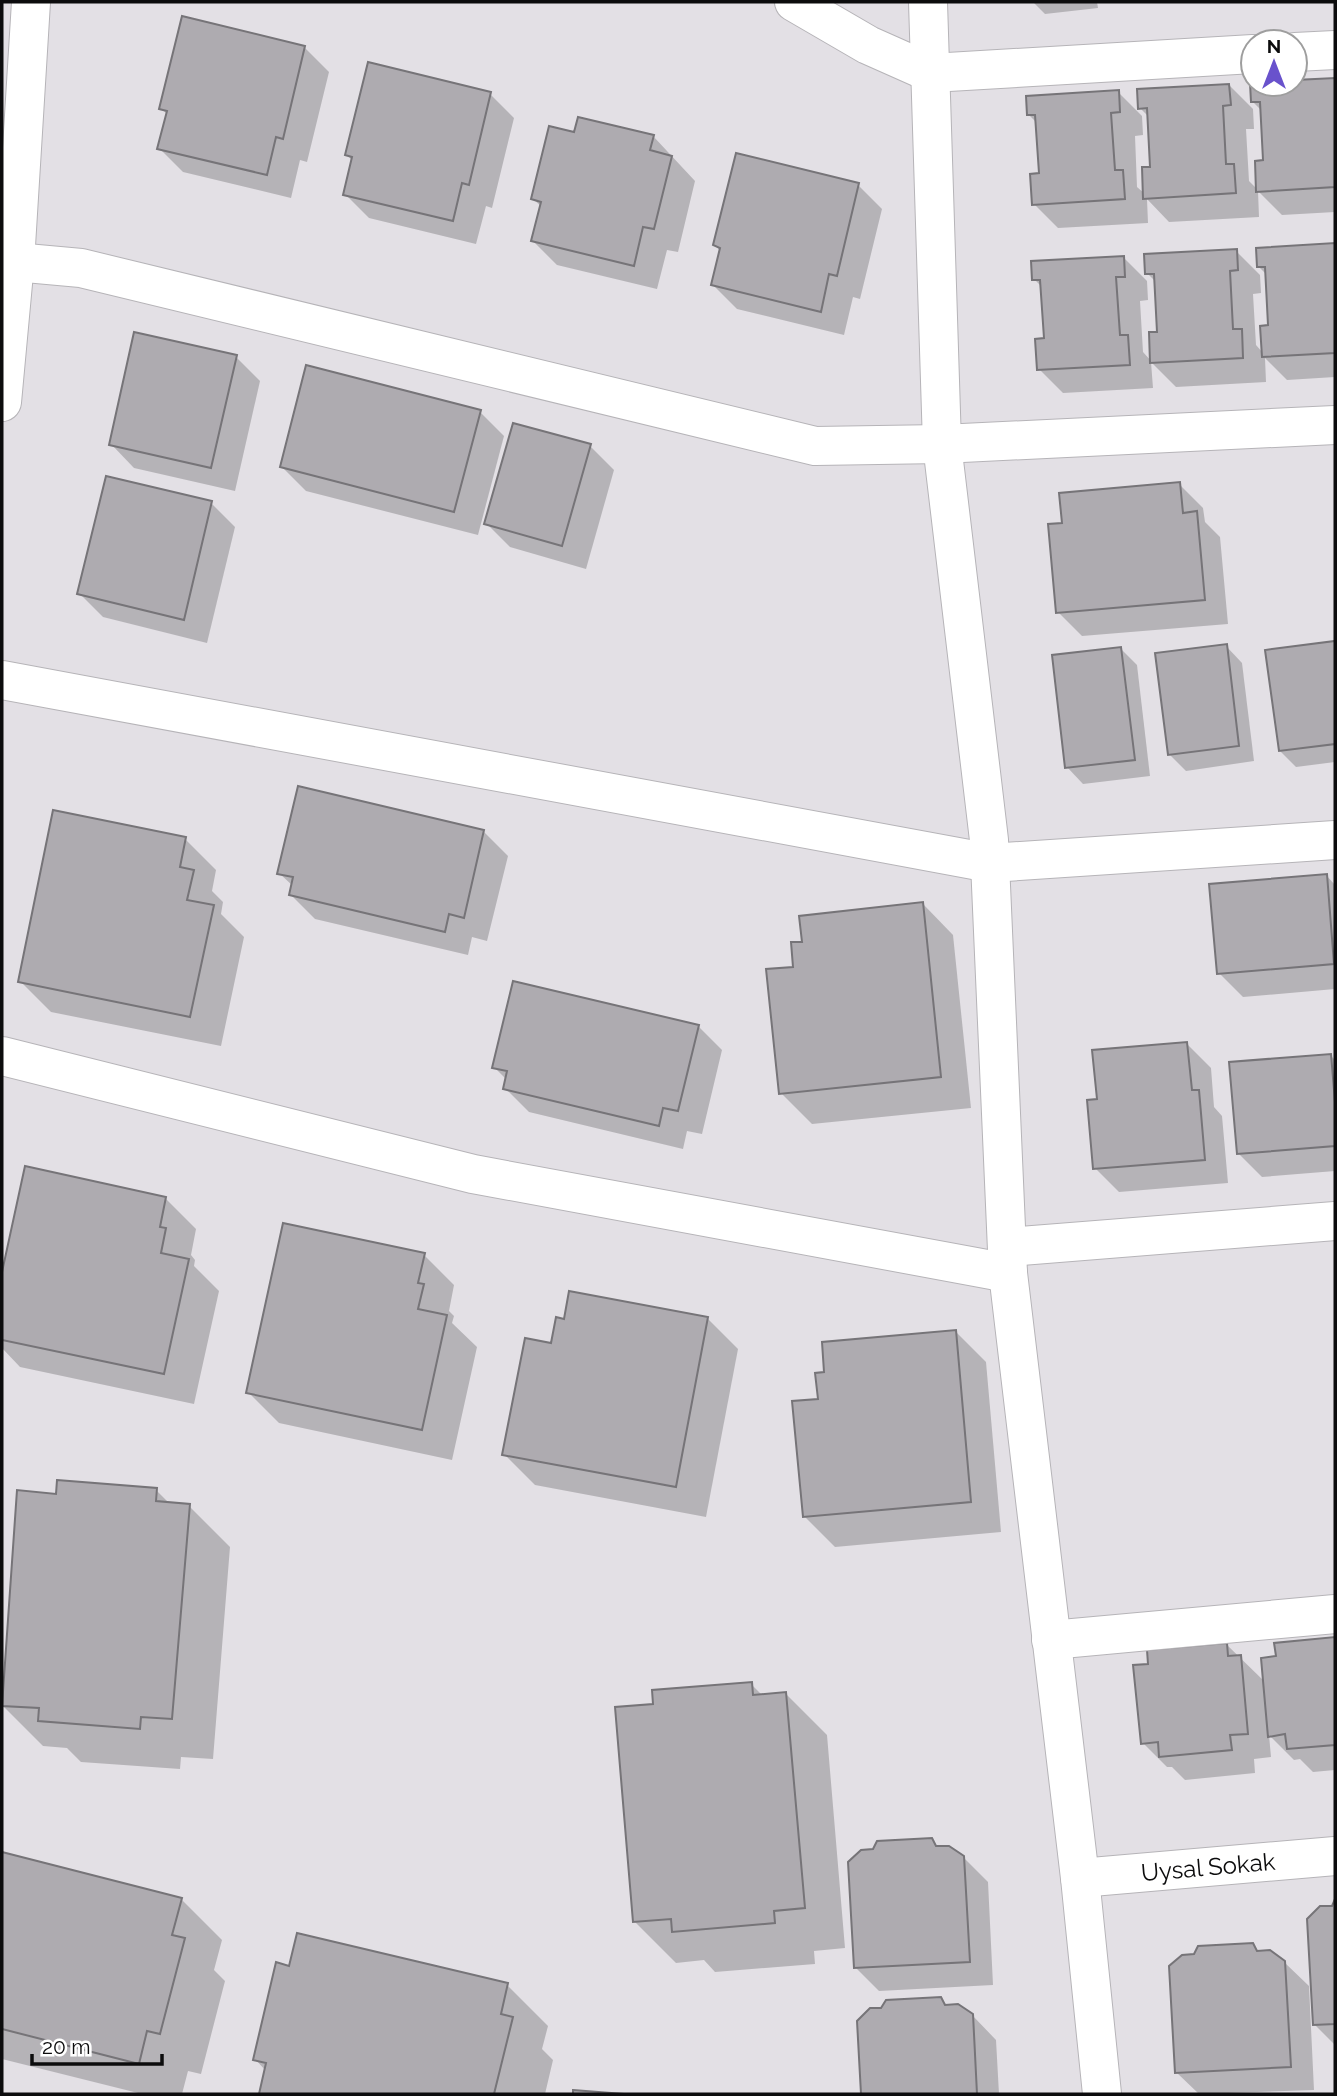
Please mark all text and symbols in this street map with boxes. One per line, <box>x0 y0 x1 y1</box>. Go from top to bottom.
north arrow <box>1239 28 1309 98</box>
text: N <box>1267 35 1281 57</box>
street label: Uysal Sokak <box>1140 1847 1277 1887</box>
scale bar <box>32 2022 161 2066</box>
text: 20 m <box>42 2034 90 2059</box>

